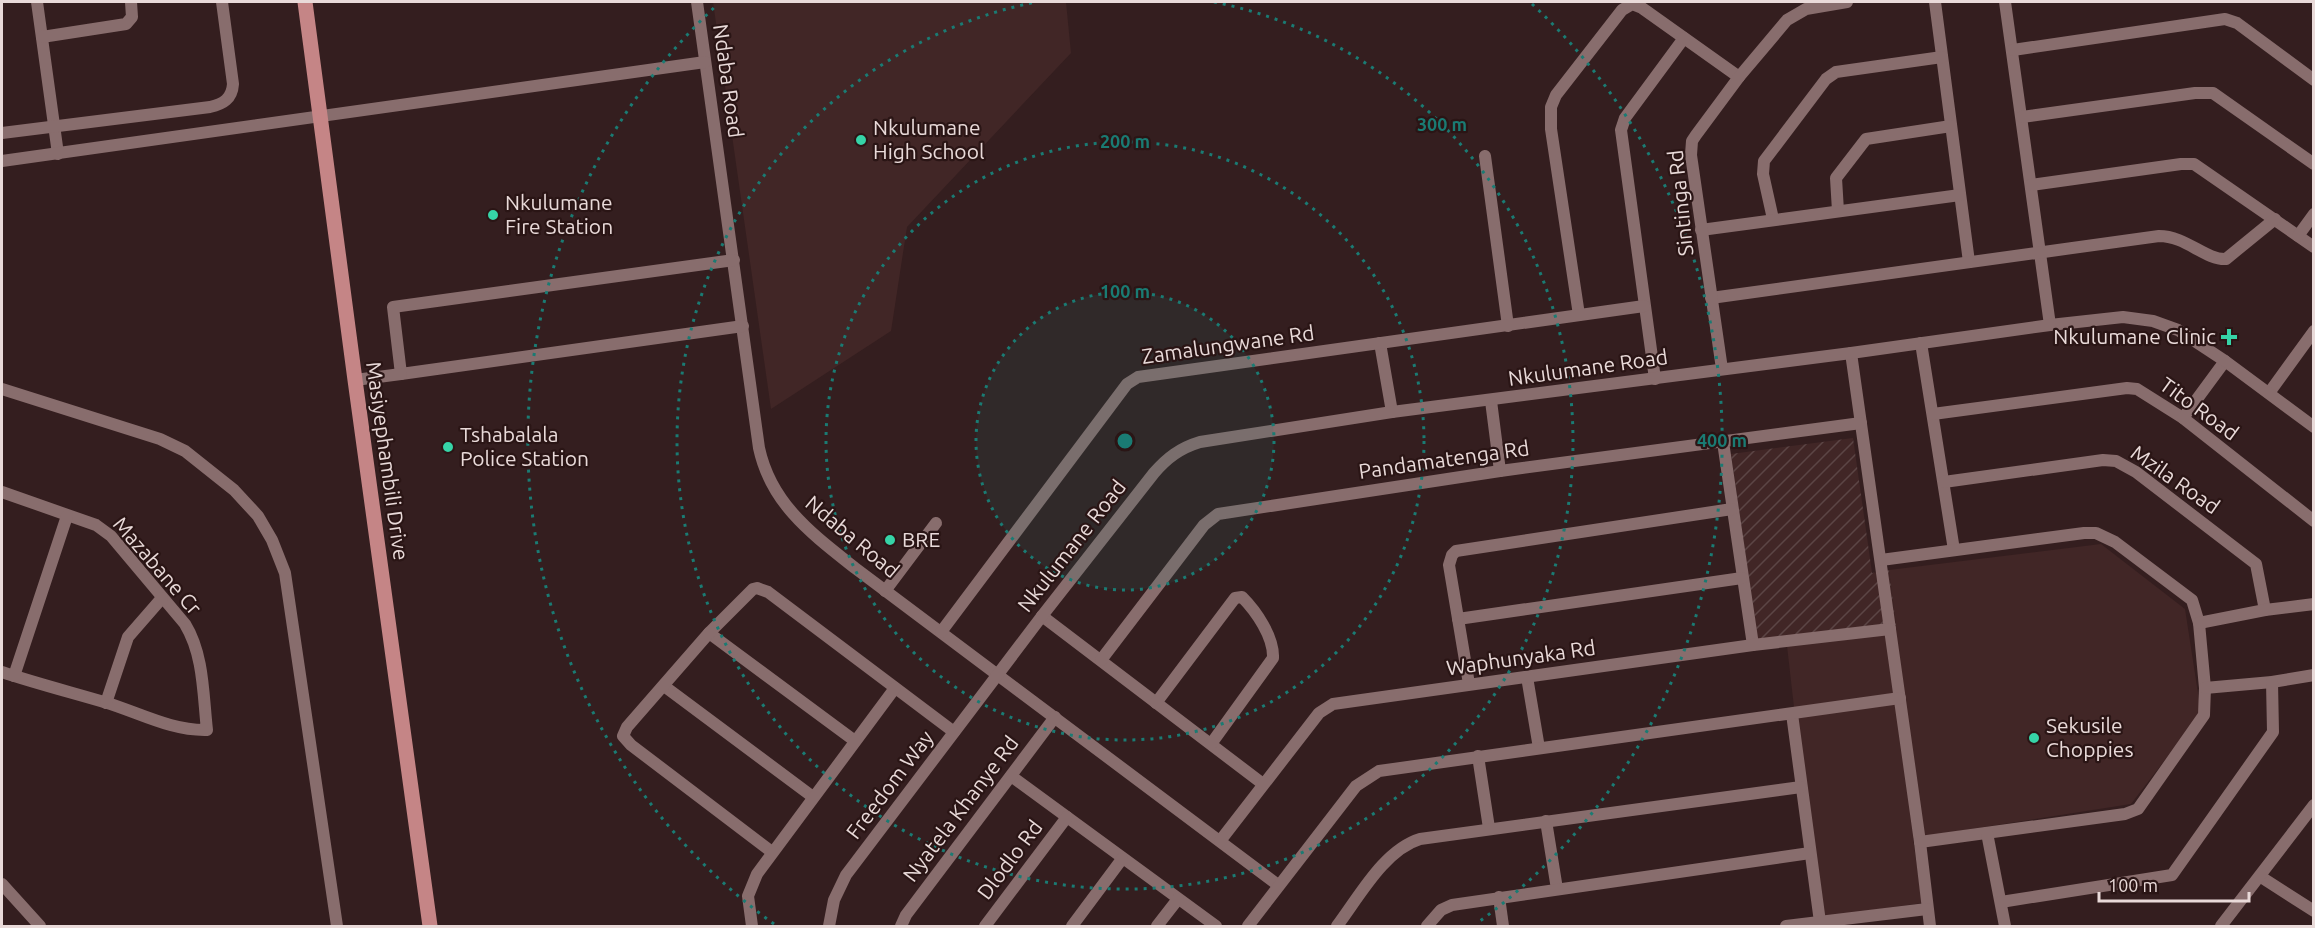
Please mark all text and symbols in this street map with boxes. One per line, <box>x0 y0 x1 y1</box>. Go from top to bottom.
street label: Ndaba Road <box>709 23 749 139</box>
text: 300 m <box>1417 114 1467 134</box>
place label: Nkulumane High School <box>873 115 984 163</box>
text: 200 m <box>1100 131 1150 151</box>
marker: Nkulumane High School <box>854 133 868 147</box>
street label: Sintinga Rd <box>1663 149 1698 257</box>
place label: Nkulumane Fire Station <box>505 190 613 238</box>
marker: Nkulumane Fire Station <box>486 208 500 222</box>
text: 100 m <box>1100 281 1150 301</box>
street label: Zamalungwane Rd <box>1140 320 1316 368</box>
place label: Nkulumane Clinic <box>2053 324 2216 348</box>
marker: Nkulumane Clinic <box>2220 328 2238 346</box>
street label: Nkulumane Road <box>1507 344 1669 390</box>
street label: Masiyephambili Drive <box>362 360 414 562</box>
street label: Tito Road <box>2156 372 2243 445</box>
place label: Tshabalala Police Station <box>460 422 589 470</box>
text: 400 m <box>1697 430 1747 450</box>
centre of rings <box>1115 431 1135 451</box>
street label: Pandamatenga Rd <box>1357 435 1531 483</box>
marker: Tshabalala Police Station <box>441 440 455 454</box>
street label: Mzila Road <box>2127 440 2224 518</box>
street label: Nkulumane Road <box>1012 475 1130 616</box>
street label: Ndaba Road <box>801 490 904 582</box>
street label: Mazabane Cr <box>109 512 207 619</box>
place label: BRE <box>902 527 940 551</box>
marker: BRE <box>883 533 897 547</box>
street label: Waphunyaka Rd <box>1445 635 1597 679</box>
place label: Sekusile Choppies <box>2046 713 2134 761</box>
street label: Freedom Way <box>841 726 938 843</box>
street label: Nyatela Khanye Rd <box>898 731 1023 886</box>
marker: Sekusile Choppies <box>2027 731 2041 745</box>
street label: Dlodlo Rd <box>972 815 1047 904</box>
scale bar <box>2099 865 2249 903</box>
text: 100 m <box>2108 875 2158 895</box>

